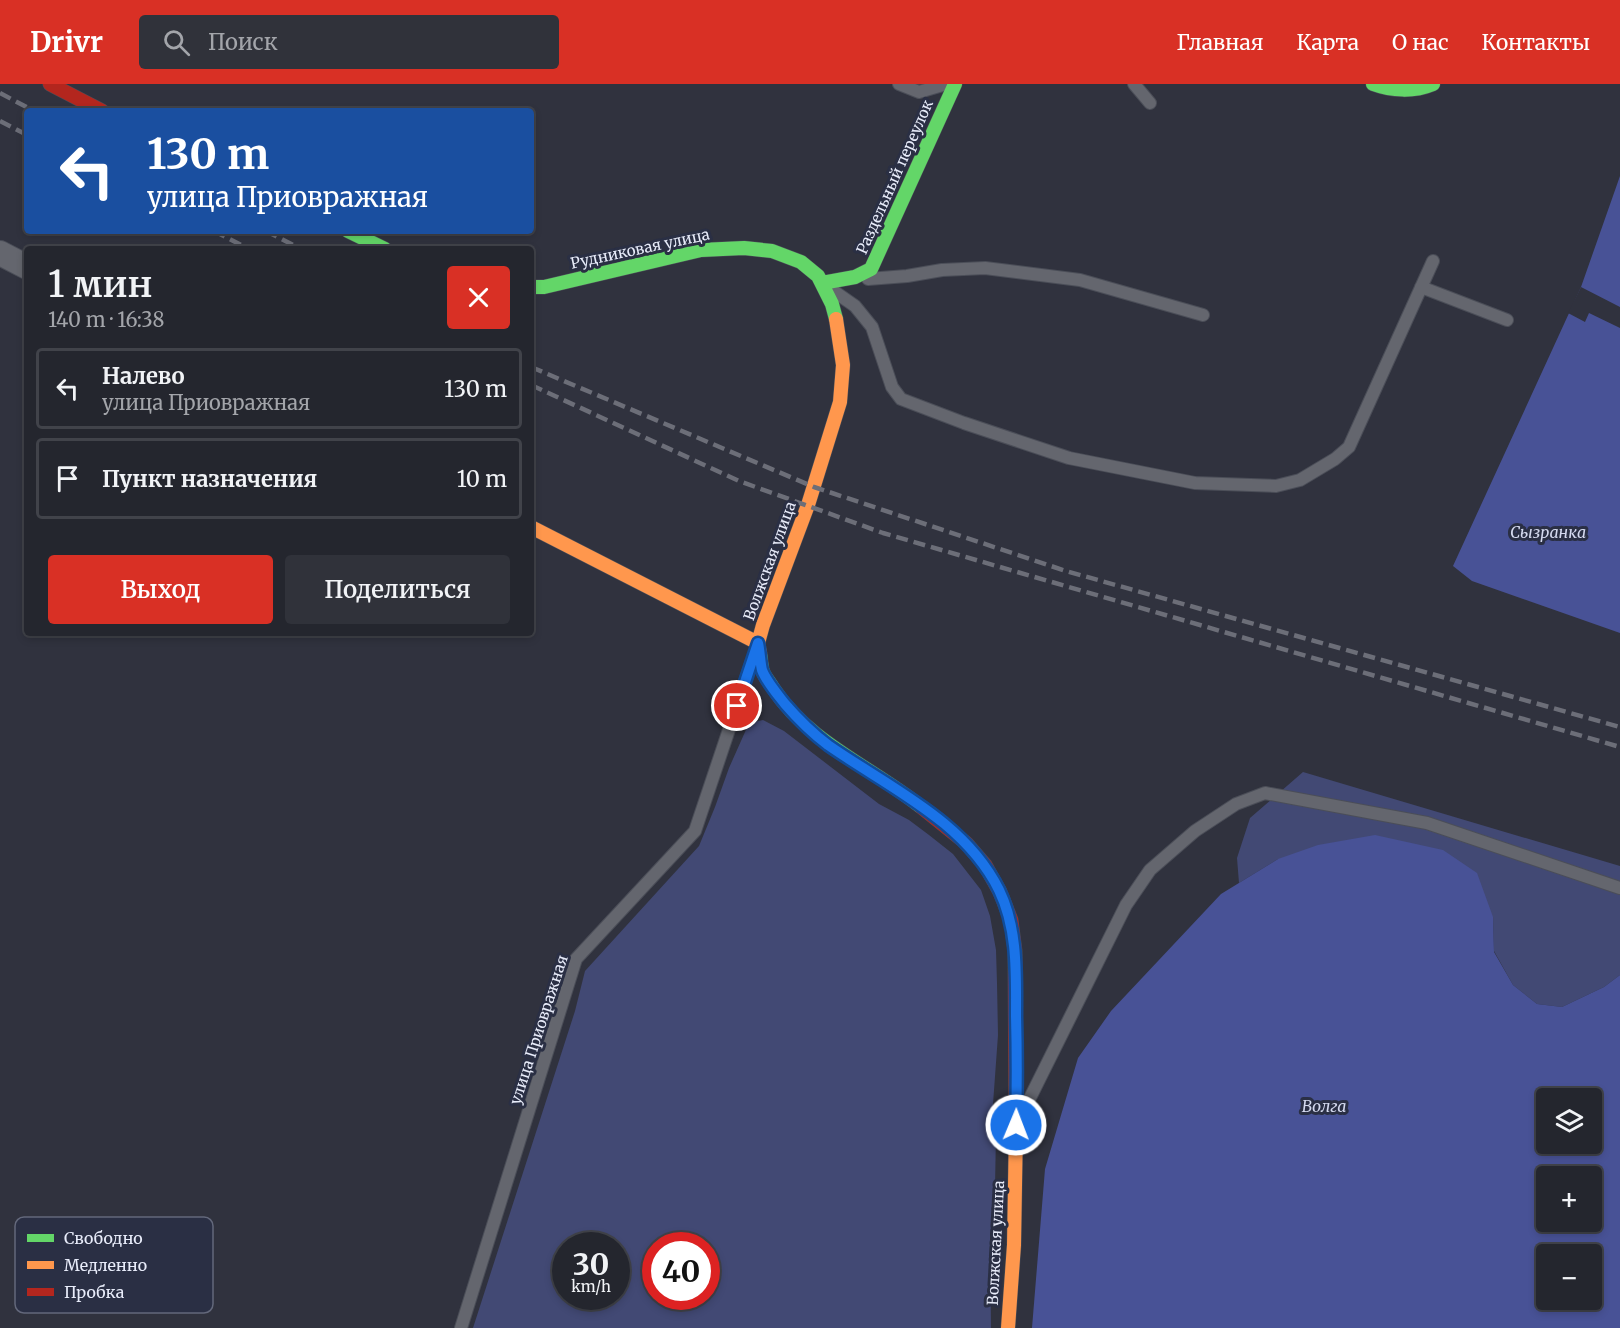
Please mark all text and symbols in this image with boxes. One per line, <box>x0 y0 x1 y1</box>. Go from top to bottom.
search box <box>139 15 559 69</box>
text: Drivr <box>30 24 103 60</box>
icon: search <box>160 26 193 59</box>
text: Поиск <box>208 28 278 56</box>
text: Главная <box>1177 29 1264 56</box>
text: Карта <box>1297 29 1359 56</box>
text: О нас <box>1392 29 1449 56</box>
text: Контакты <box>1482 29 1590 56</box>
street label: Раздельный переулок <box>852 96 937 257</box>
text: 130 m <box>147 128 269 180</box>
icon: left <box>48 132 126 210</box>
text: улица Приовражная <box>147 180 428 214</box>
street label: Рудниковая улица <box>569 224 711 273</box>
text: 1 мин <box>48 262 152 307</box>
button: close <box>447 266 510 329</box>
text: 140 m · 16:38 <box>48 307 164 332</box>
text: Налево <box>102 362 185 390</box>
icon: left <box>51 372 84 405</box>
text: 130 m <box>444 375 507 403</box>
text: улица Приовражная <box>102 390 310 415</box>
icon: arrive <box>51 462 84 495</box>
text: Пункт назначения <box>102 465 317 493</box>
text: 10 m <box>457 465 507 493</box>
street label: Волжская улица <box>739 499 800 623</box>
water label: Сызранка <box>1510 522 1586 542</box>
button: Выход <box>48 555 273 624</box>
button: Поделиться <box>285 555 510 624</box>
pin <box>711 680 762 731</box>
icon: arrive <box>720 689 753 722</box>
street label: улица Приовражная <box>505 953 572 1107</box>
map controls <box>1536 1088 1602 1310</box>
button: layers <box>1536 1088 1602 1154</box>
position arrow <box>984 1093 1048 1157</box>
water label: Волга <box>1302 1096 1346 1116</box>
button: + <box>1536 1166 1602 1232</box>
street label: Волжская улица <box>983 1180 1008 1306</box>
legend <box>15 1217 213 1313</box>
text: Свободно <box>64 1228 143 1248</box>
speed limit sign: 40 <box>642 1232 720 1310</box>
button: − <box>1536 1244 1602 1310</box>
text: 30 <box>573 1245 609 1283</box>
text: Медленно <box>64 1255 147 1275</box>
text: km/h <box>571 1277 611 1296</box>
text: Пробка <box>64 1282 125 1302</box>

